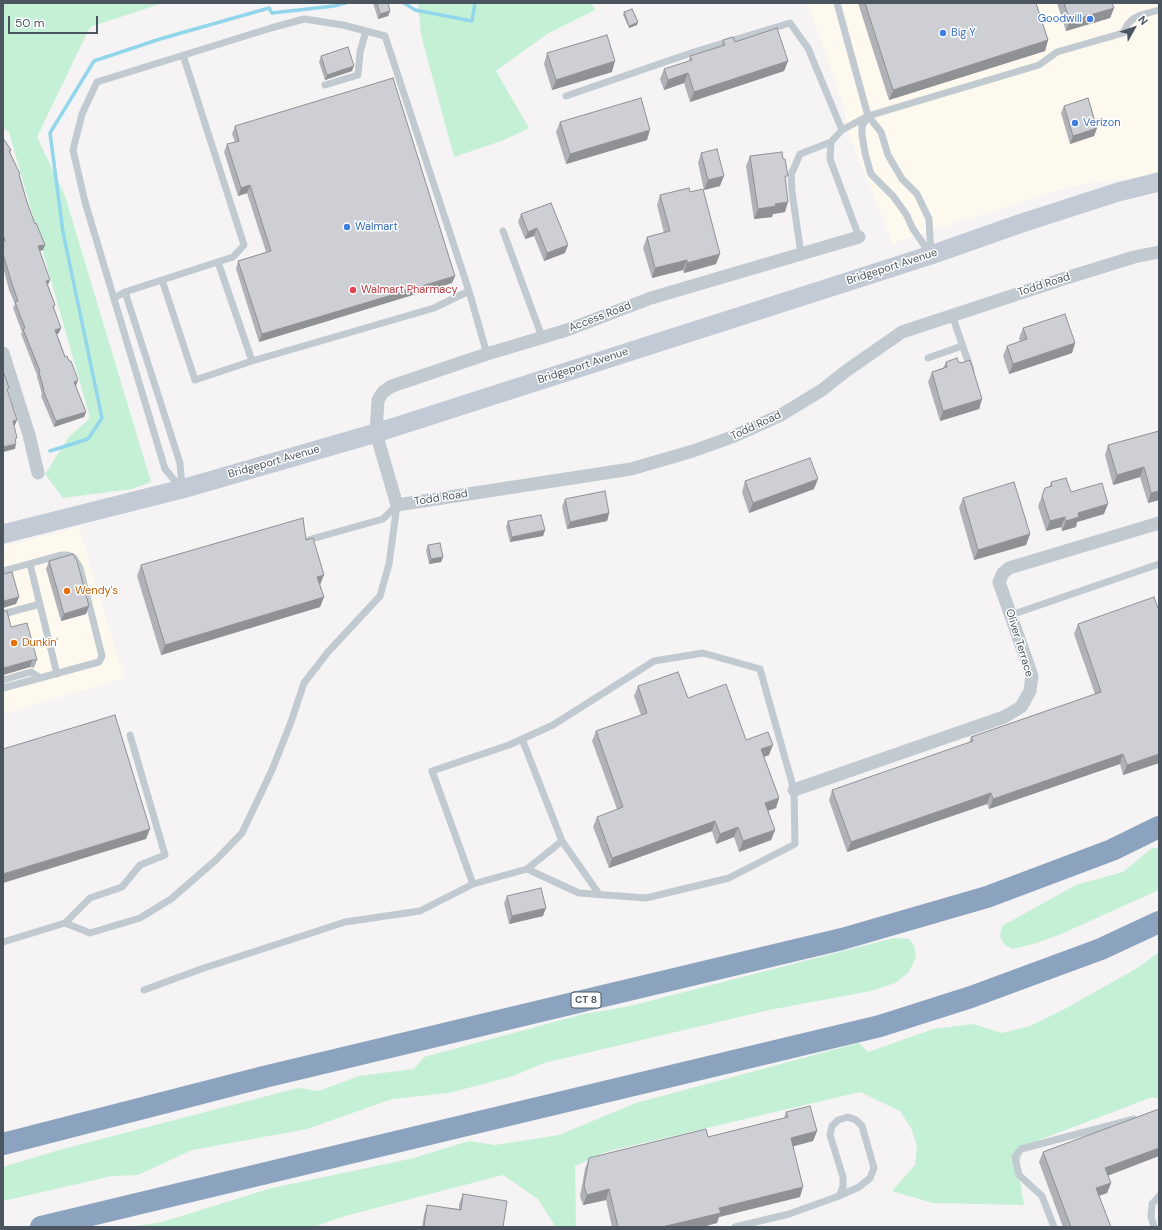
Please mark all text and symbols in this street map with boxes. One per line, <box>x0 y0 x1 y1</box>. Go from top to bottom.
scale bar <box>10 8 100 34</box>
north arrow <box>1114 8 1154 48</box>
place label: Goodwill <box>1038 12 1082 26</box>
text: N <box>1135 13 1151 28</box>
marker: Goodwill <box>1085 14 1095 24</box>
text: 50 m <box>15 15 44 31</box>
place label: Big Y <box>951 26 976 40</box>
marker: Big Y <box>938 28 948 38</box>
place label: Verizon <box>1083 116 1120 130</box>
marker: Verizon <box>1070 118 1080 128</box>
place label: Walmart <box>355 220 398 234</box>
marker: Walmart <box>342 222 352 232</box>
street label: Bridgeport Avenue <box>845 246 939 288</box>
street label: Todd Road <box>1016 270 1072 300</box>
place label: Walmart Pharmacy <box>361 283 458 297</box>
marker: Walmart Pharmacy <box>348 285 358 295</box>
street label: Access Road <box>567 299 633 335</box>
street label: Bridgeport Avenue <box>536 345 630 387</box>
street label: Todd Road <box>729 409 783 443</box>
street label: Bridgeport Avenue <box>227 443 321 481</box>
street label: Todd Road <box>413 487 469 509</box>
place label: Wendy's <box>75 584 118 598</box>
marker: Wendy's <box>62 586 72 596</box>
street label: Oliver Terrace <box>1002 607 1036 679</box>
place label: Dunkin' <box>22 636 58 650</box>
marker: Dunkin' <box>9 638 19 648</box>
road number: CT 8 <box>571 992 601 1008</box>

